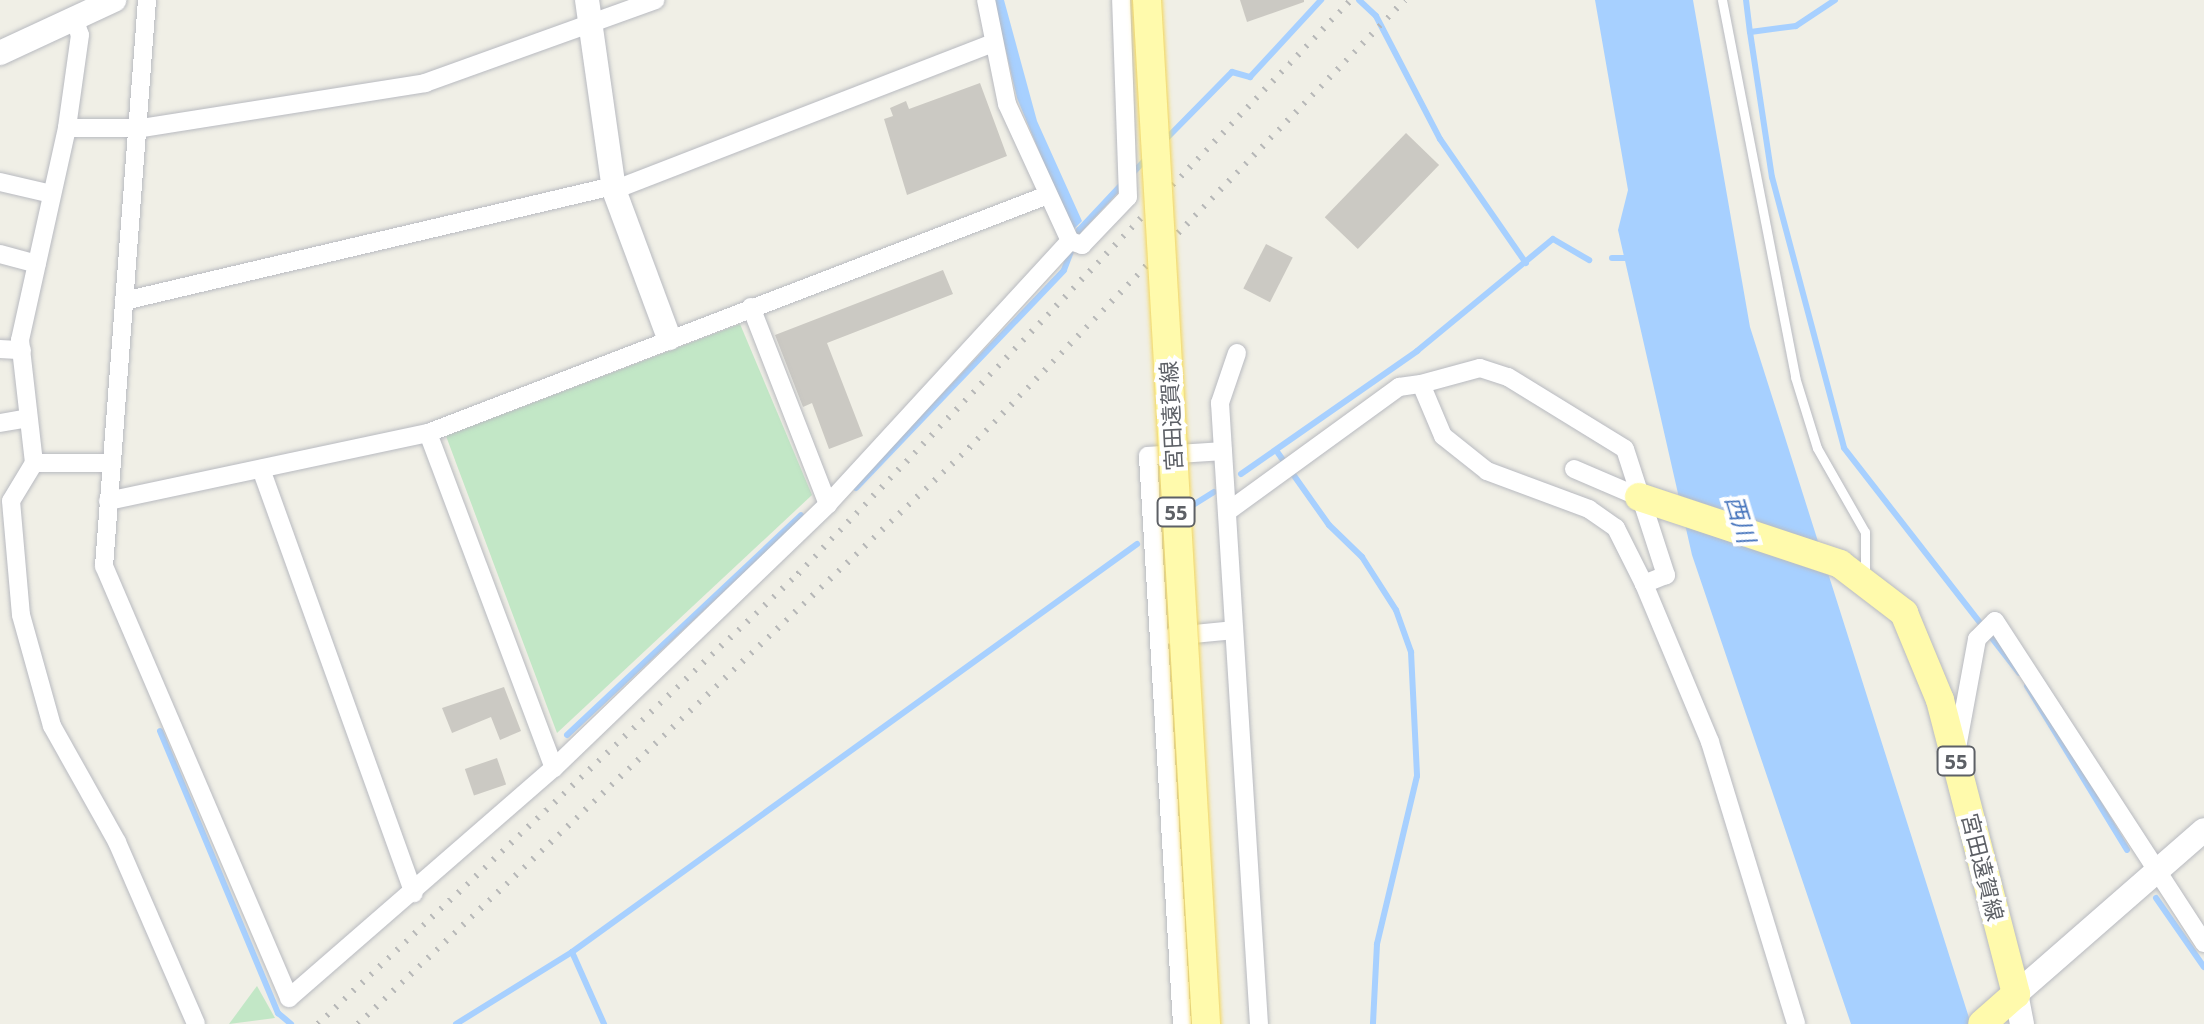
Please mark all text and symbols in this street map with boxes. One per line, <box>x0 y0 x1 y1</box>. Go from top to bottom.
street label: 宮田遠賀線 <box>1155 360 1187 472</box>
water label: 西川 <box>1720 492 1762 546</box>
road number: 55 <box>1156 496 1196 528</box>
road number: 55 <box>1936 745 1976 777</box>
street label: 宮田遠賀線 <box>1957 810 2009 924</box>

